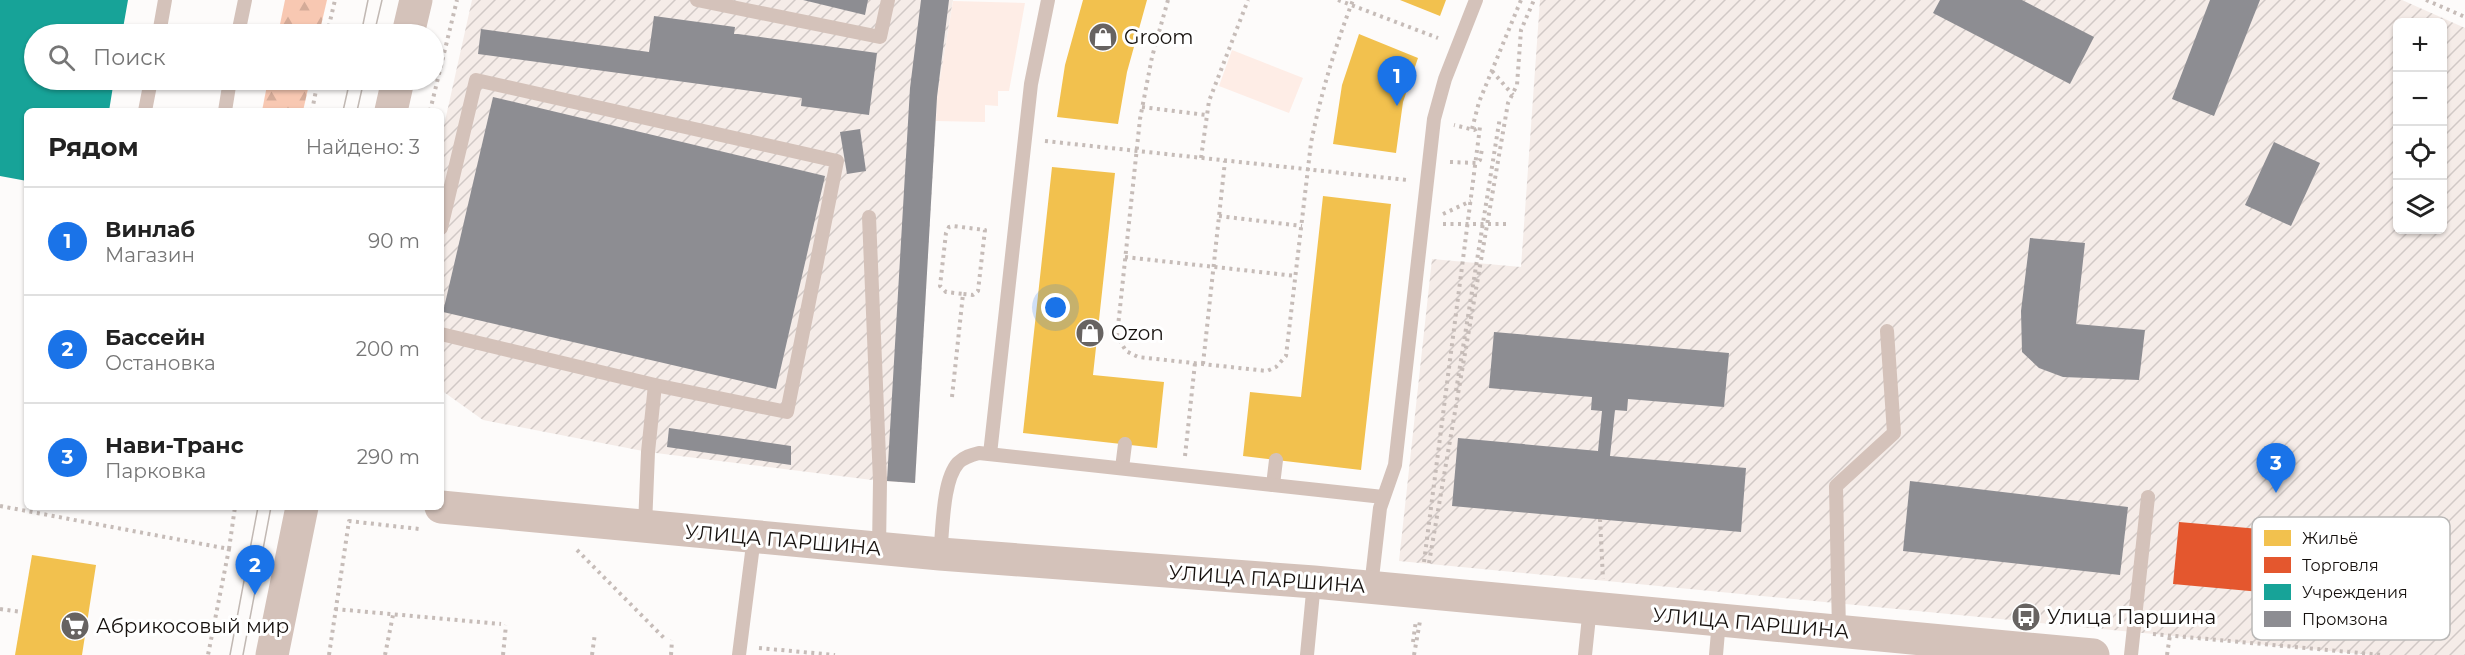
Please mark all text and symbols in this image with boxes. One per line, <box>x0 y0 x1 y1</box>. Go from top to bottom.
map controls <box>2393 18 2447 234</box>
button: + <box>2393 18 2447 72</box>
shop icon: Groom <box>1087 21 1119 53</box>
search box <box>24 24 444 90</box>
place label: Groom <box>1124 25 1194 49</box>
icon: search <box>45 41 78 74</box>
text: Поиск <box>93 44 165 71</box>
pin: 1 <box>1378 57 1416 106</box>
button: − <box>2393 72 2447 126</box>
button: locate <box>2393 126 2447 180</box>
text: Рядом <box>48 131 139 163</box>
text: Найдено: 3 <box>306 135 420 159</box>
button: layers <box>2393 180 2447 234</box>
text: Винлаб <box>105 216 195 243</box>
text: 1 <box>64 229 71 253</box>
text: 90 m <box>368 229 420 253</box>
text: Магазин <box>105 243 195 267</box>
your location <box>1041 293 1070 322</box>
shop icon: Ozon <box>1074 317 1106 349</box>
place label: Ozon <box>1111 321 1164 345</box>
text: Бассейн <box>105 324 205 351</box>
text: 2 <box>62 337 73 361</box>
text: 200 m <box>356 337 420 361</box>
text: Остановка <box>105 351 216 375</box>
text: Нави-Транс <box>105 432 244 459</box>
pin: 3 <box>2256 444 2296 493</box>
text: 3 <box>62 445 73 469</box>
text: 290 m <box>357 445 420 469</box>
text: Парковка <box>105 459 206 483</box>
legend <box>2252 517 2450 640</box>
street label: УЛИЦА ПАРШИНА <box>684 519 882 561</box>
text: Жильё <box>2302 529 2358 548</box>
pin: 2 <box>236 546 274 595</box>
text: Торговля <box>2302 556 2379 575</box>
street label: УЛИЦА ПАРШИНА <box>1168 560 1366 598</box>
text: Учреждения <box>2302 583 2408 602</box>
bus stop icon: Улица Паршина <box>2010 601 2042 633</box>
street label: УЛИЦА ПАРШИНА <box>1652 602 1850 644</box>
place label: Улица Паршина <box>2047 605 2216 629</box>
supermarket icon: Абрикосовый мир <box>59 610 91 642</box>
text: Промзона <box>2302 610 2388 629</box>
place label: Абрикосовый мир <box>96 614 289 638</box>

